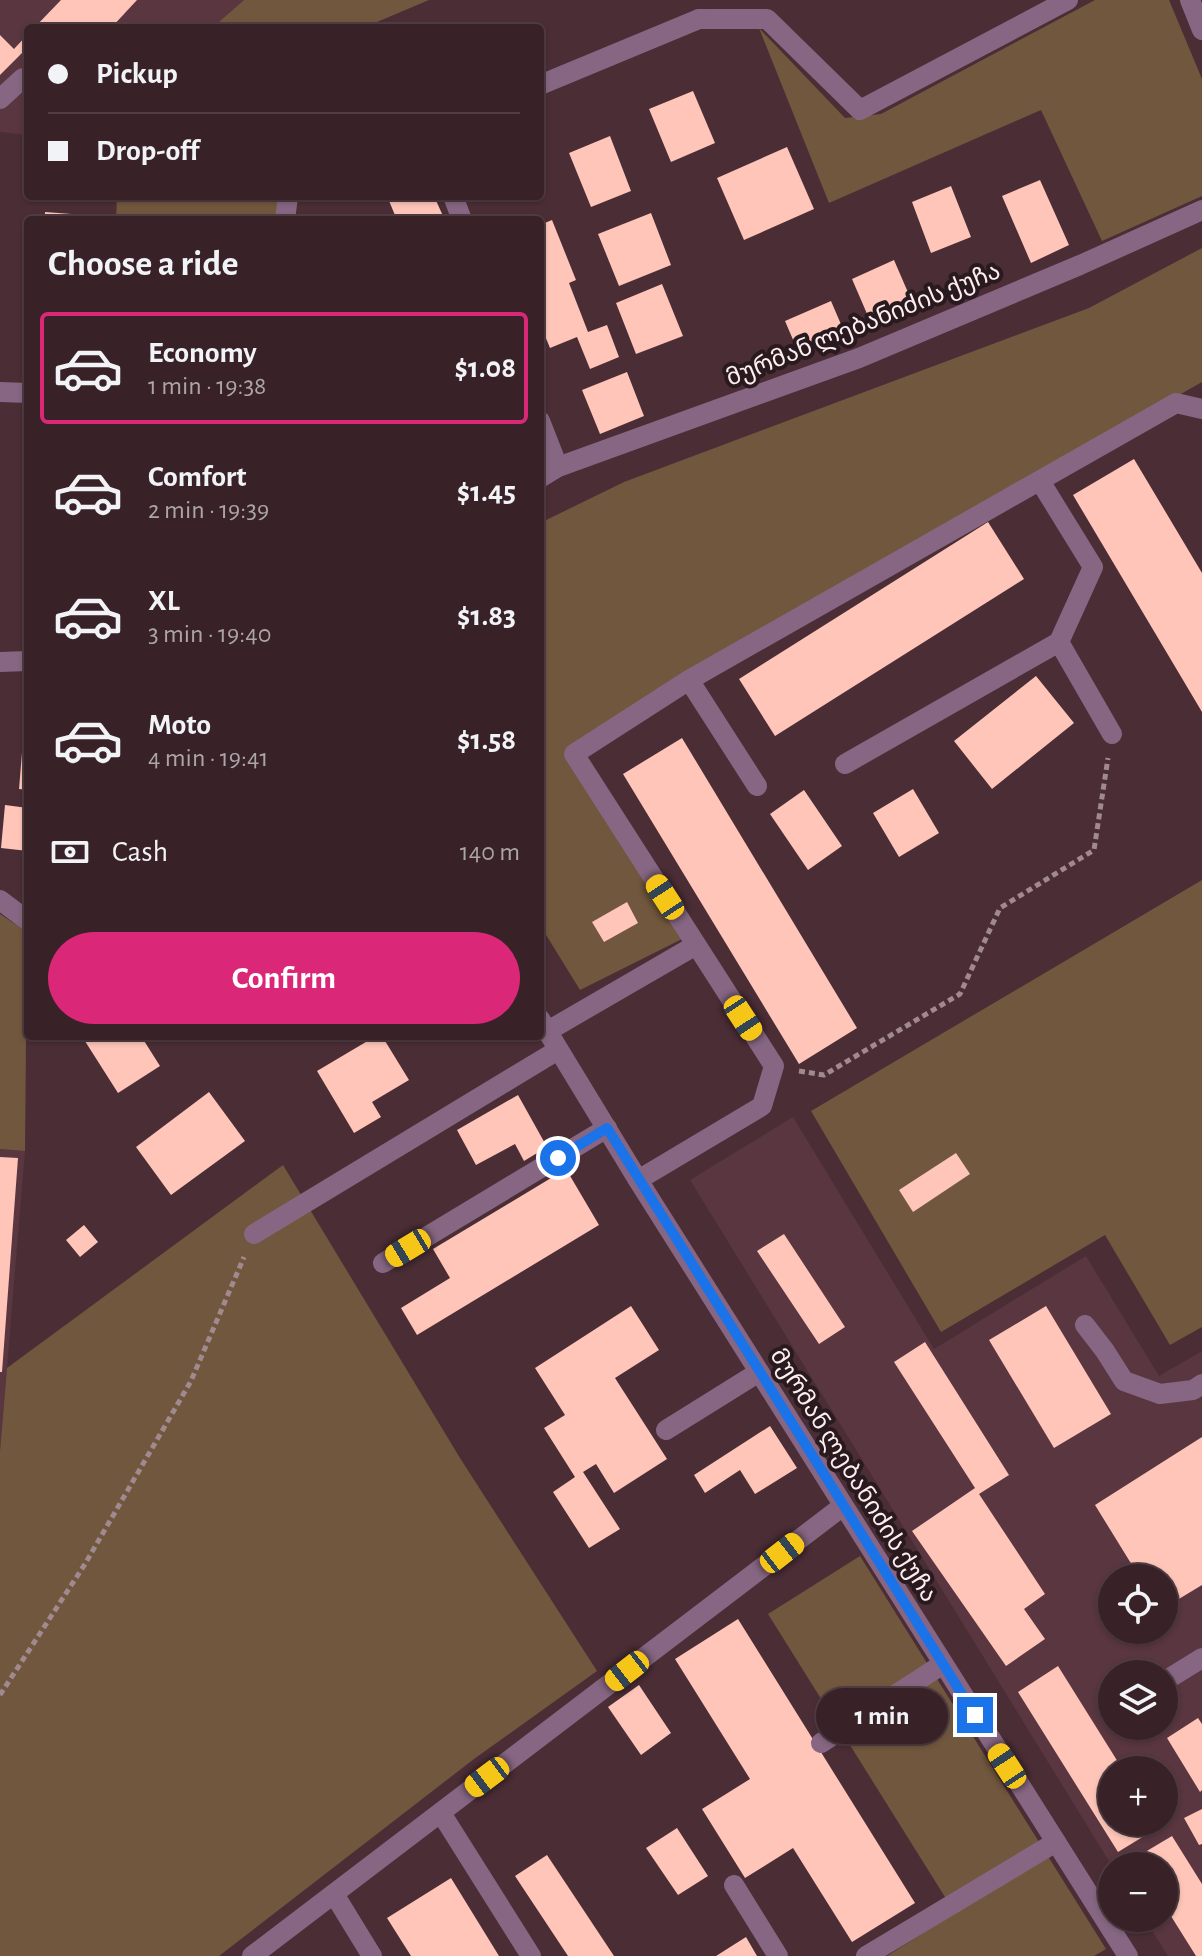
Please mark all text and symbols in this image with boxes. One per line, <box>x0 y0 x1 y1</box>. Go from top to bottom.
text: Pickup <box>96 59 178 89</box>
text: Drop-off <box>96 136 199 166</box>
text: Choose a ride <box>48 246 238 282</box>
street label: მურმან ლებანიძის ქუჩა <box>723 259 1004 392</box>
icon: car <box>52 332 124 404</box>
text: Economy <box>148 338 257 368</box>
text: $1.08 <box>454 353 516 383</box>
text: 1 min · 19:38 <box>148 373 266 399</box>
icon: car <box>52 456 124 528</box>
text: Comfort <box>148 462 247 492</box>
text: $1.45 <box>457 477 516 507</box>
text: 2 min · 19:39 <box>148 497 269 523</box>
icon: car <box>52 580 124 652</box>
text: XL <box>148 586 180 616</box>
text: $1.83 <box>457 601 516 631</box>
text: 3 min · 19:40 <box>148 621 271 647</box>
icon: car <box>52 704 124 776</box>
text: Moto <box>148 710 211 740</box>
text: $1.58 <box>457 725 516 755</box>
text: 4 min · 19:41 <box>148 745 268 771</box>
icon: cash <box>48 830 92 874</box>
text: Cash <box>112 837 168 867</box>
text: 140 m <box>460 839 520 865</box>
car <box>642 870 688 924</box>
button: Confirm <box>48 932 520 1024</box>
car <box>720 991 766 1045</box>
route start <box>540 1140 576 1176</box>
car <box>381 1225 435 1271</box>
street label: მურმან ლებანიძის ქუჩა <box>764 1345 941 1607</box>
car <box>756 1529 808 1577</box>
map controls <box>1098 1564 1178 1932</box>
button: locate <box>1098 1564 1178 1644</box>
car <box>601 1647 653 1695</box>
button: layers <box>1098 1660 1178 1740</box>
callout: 1 min <box>815 1687 947 1743</box>
route end <box>957 1697 993 1733</box>
text: 1 min <box>855 1703 909 1729</box>
car <box>984 1739 1030 1793</box>
car <box>461 1753 513 1801</box>
button: + <box>1098 1756 1178 1836</box>
button: − <box>1098 1852 1178 1932</box>

